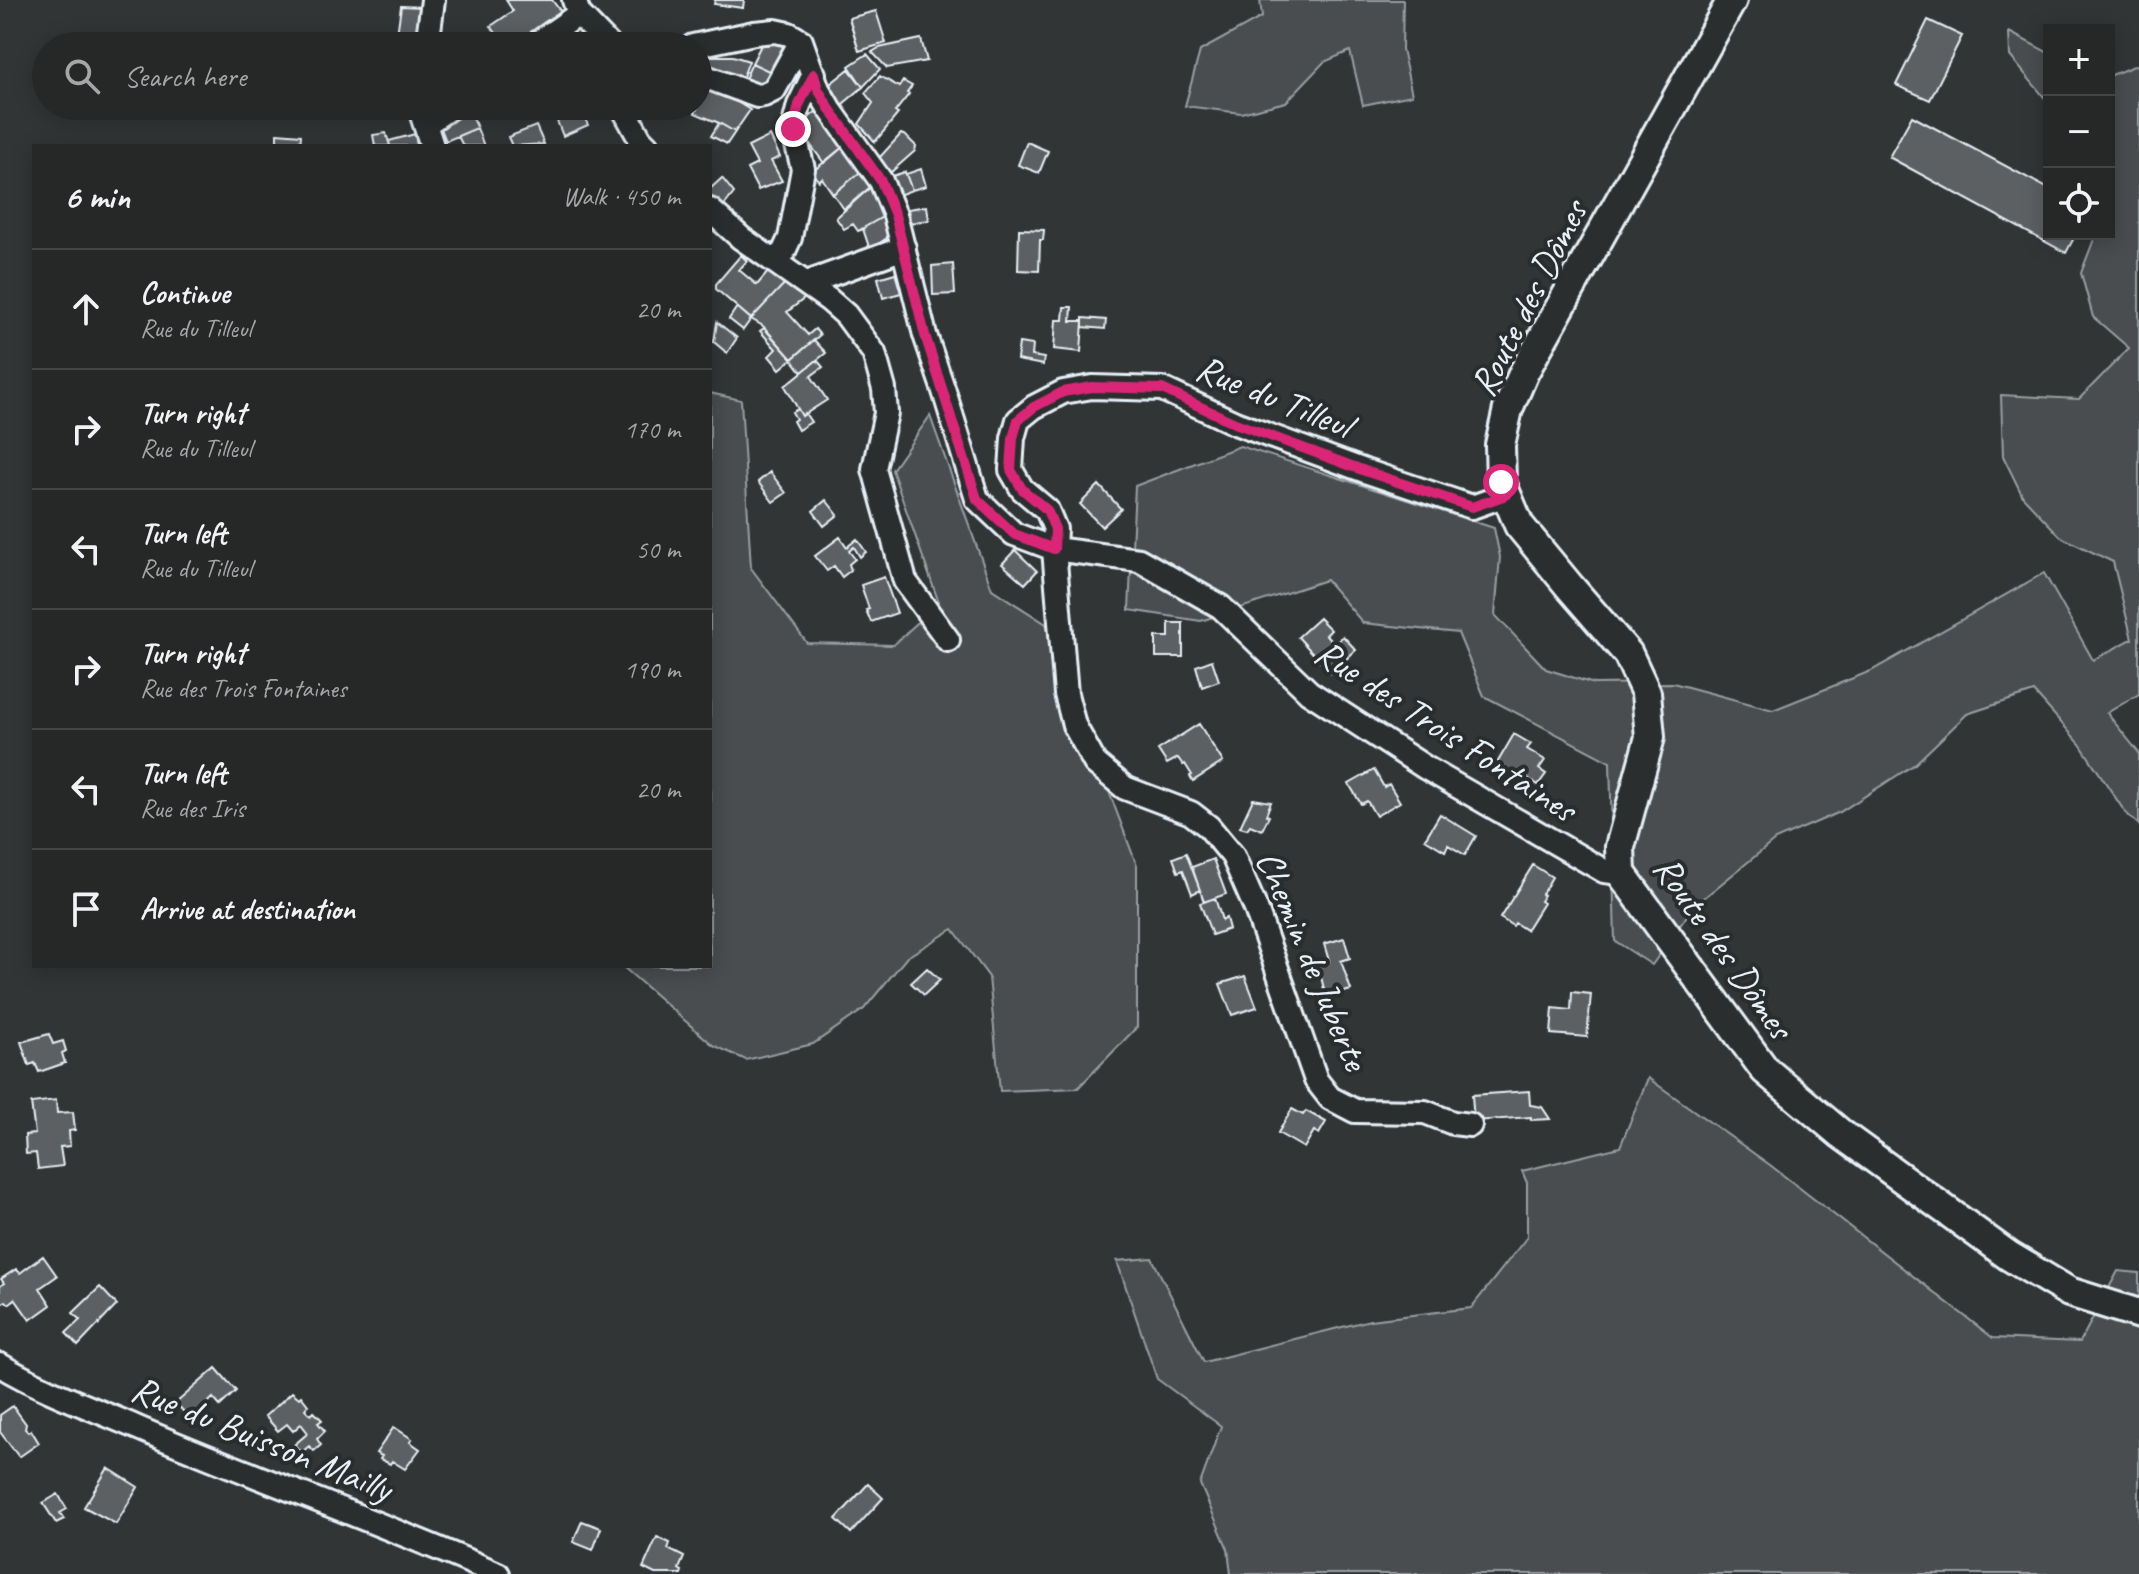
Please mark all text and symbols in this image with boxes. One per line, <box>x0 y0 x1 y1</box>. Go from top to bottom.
map controls <box>2043 24 2115 240</box>
button: + <box>2043 24 2115 96</box>
search box <box>32 32 712 120</box>
icon: search <box>60 54 104 98</box>
text: Search here <box>124 57 246 95</box>
button: − <box>2043 96 2115 168</box>
route end <box>775 111 811 147</box>
button: locate <box>2043 168 2115 240</box>
text: 6 min <box>64 175 130 218</box>
text: Walk · 450 m <box>563 180 680 213</box>
street label: Route des Dômes <box>1459 190 1599 404</box>
text: Continue <box>140 274 230 312</box>
icon: ahead <box>64 287 108 331</box>
text: 20 m <box>636 293 680 326</box>
text: Rue du Tilleul <box>140 312 252 345</box>
street label: Rue du Tilleul <box>1189 344 1364 451</box>
text: Turn right <box>140 394 245 432</box>
icon: right <box>64 407 108 451</box>
text: 170 m <box>624 413 680 446</box>
text: Rue du Tilleul <box>140 432 252 465</box>
route start <box>1483 464 1519 500</box>
text: Turn left <box>140 514 227 552</box>
icon: left <box>64 527 108 571</box>
text: 50 m <box>636 533 680 566</box>
text: Rue du Tilleul <box>140 552 252 585</box>
street label: Rue des Trois Fontaines <box>1306 628 1588 834</box>
text: Turn right <box>140 634 245 672</box>
icon: right <box>64 647 108 691</box>
text: 190 m <box>624 653 680 686</box>
text: Rue des Trois Fontaines <box>140 672 347 705</box>
text: Turn left <box>140 754 227 792</box>
icon: left <box>64 767 108 811</box>
text: 20 m <box>636 773 680 806</box>
text: Rue des Iris <box>140 792 245 825</box>
street label: Chemin de Juberte <box>1245 844 1381 1079</box>
street label: Route des Dômes <box>1643 847 1806 1051</box>
icon: arrive <box>64 887 108 931</box>
text: Arrive at destination <box>140 890 355 928</box>
street label: Rue du Buisson Mailly <box>125 1365 402 1513</box>

